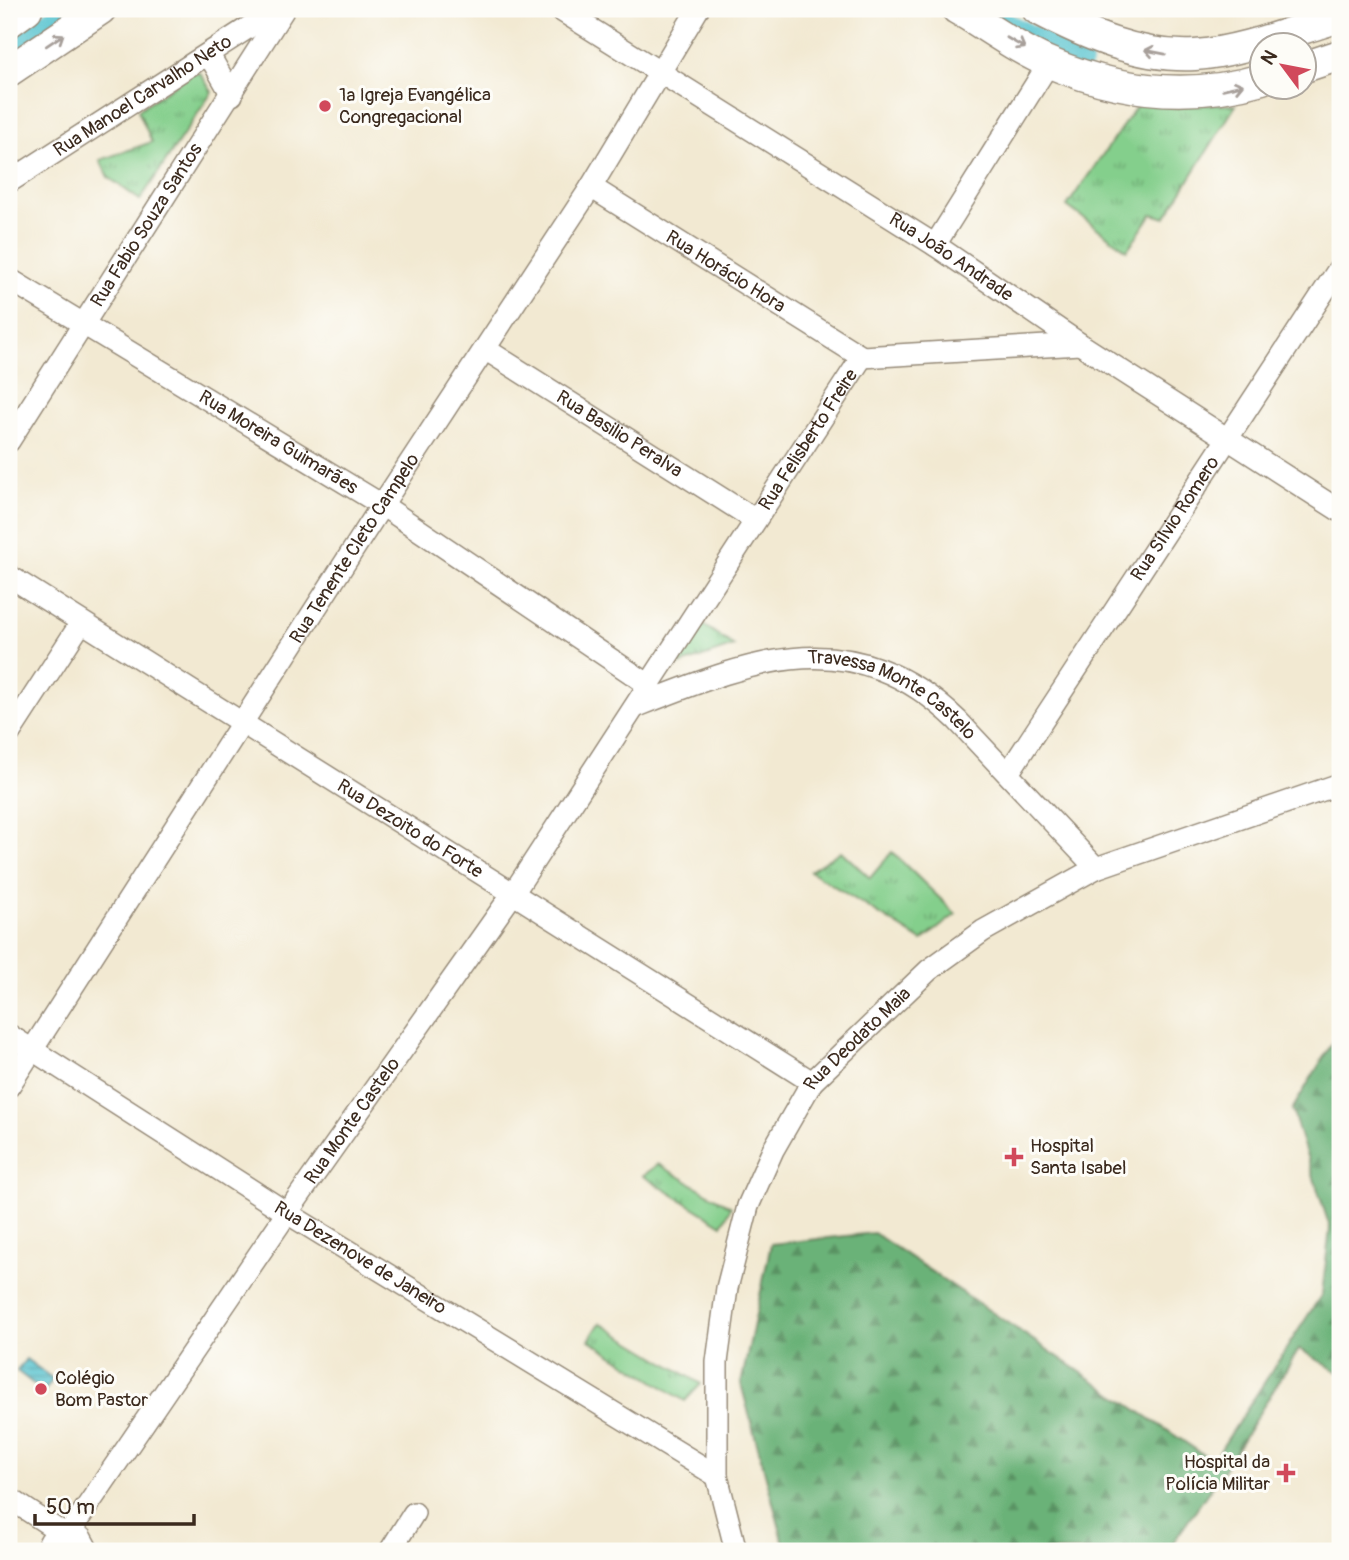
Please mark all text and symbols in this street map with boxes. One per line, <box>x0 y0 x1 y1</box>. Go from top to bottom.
street label: Rua Manoel Carvalho Neto <box>49 29 236 162</box>
north arrow <box>1248 32 1318 102</box>
one-way arrow <box>45 33 64 47</box>
one-way arrow <box>1005 36 1025 50</box>
one-way arrow <box>1144 45 1167 58</box>
text: N <box>1256 46 1283 69</box>
one-way arrow <box>1221 79 1244 93</box>
place label: 1ª Igreja Evangélica Congregacional <box>339 83 491 129</box>
marker: 1ª Igreja Evangélica Congregacional <box>317 98 333 114</box>
street label: Rua Fabio Souza Santos <box>85 138 208 312</box>
street label: Rua João Andrade <box>885 207 1018 307</box>
street label: Rua Horácio Hora <box>661 225 790 318</box>
street label: Rua Felisberto Freire <box>753 364 863 515</box>
street label: Rua Moreira Guimarães <box>194 385 363 500</box>
street label: Rua Basilio Peralva <box>552 385 687 483</box>
street label: Rua Tenente Cleto Campelo <box>284 449 425 648</box>
street label: Rua Sílvio Romero <box>1126 452 1225 585</box>
street label: Travessa Monte Castelo <box>807 645 981 745</box>
street label: Rua Dezoito do Forte <box>332 774 488 884</box>
street label: Rua Deodato Maia <box>798 982 916 1094</box>
street label: Rua Monte Castelo <box>299 1053 405 1189</box>
place label: Hospital Santa Isabel <box>1030 1134 1126 1180</box>
marker: Hospital Santa Isabel <box>1004 1147 1024 1167</box>
street label: Rua Dezenove de Janeiro <box>270 1196 451 1320</box>
place label: Colégio Bom Pastor <box>55 1366 148 1412</box>
marker: Colégio Bom Pastor <box>33 1381 49 1397</box>
place label: Hospital da Polícia Militar <box>1165 1450 1270 1496</box>
marker: Hospital da Polícia Militar <box>1276 1463 1296 1483</box>
scale bar <box>35 1483 194 1527</box>
text: 50 m <box>46 1494 95 1521</box>

